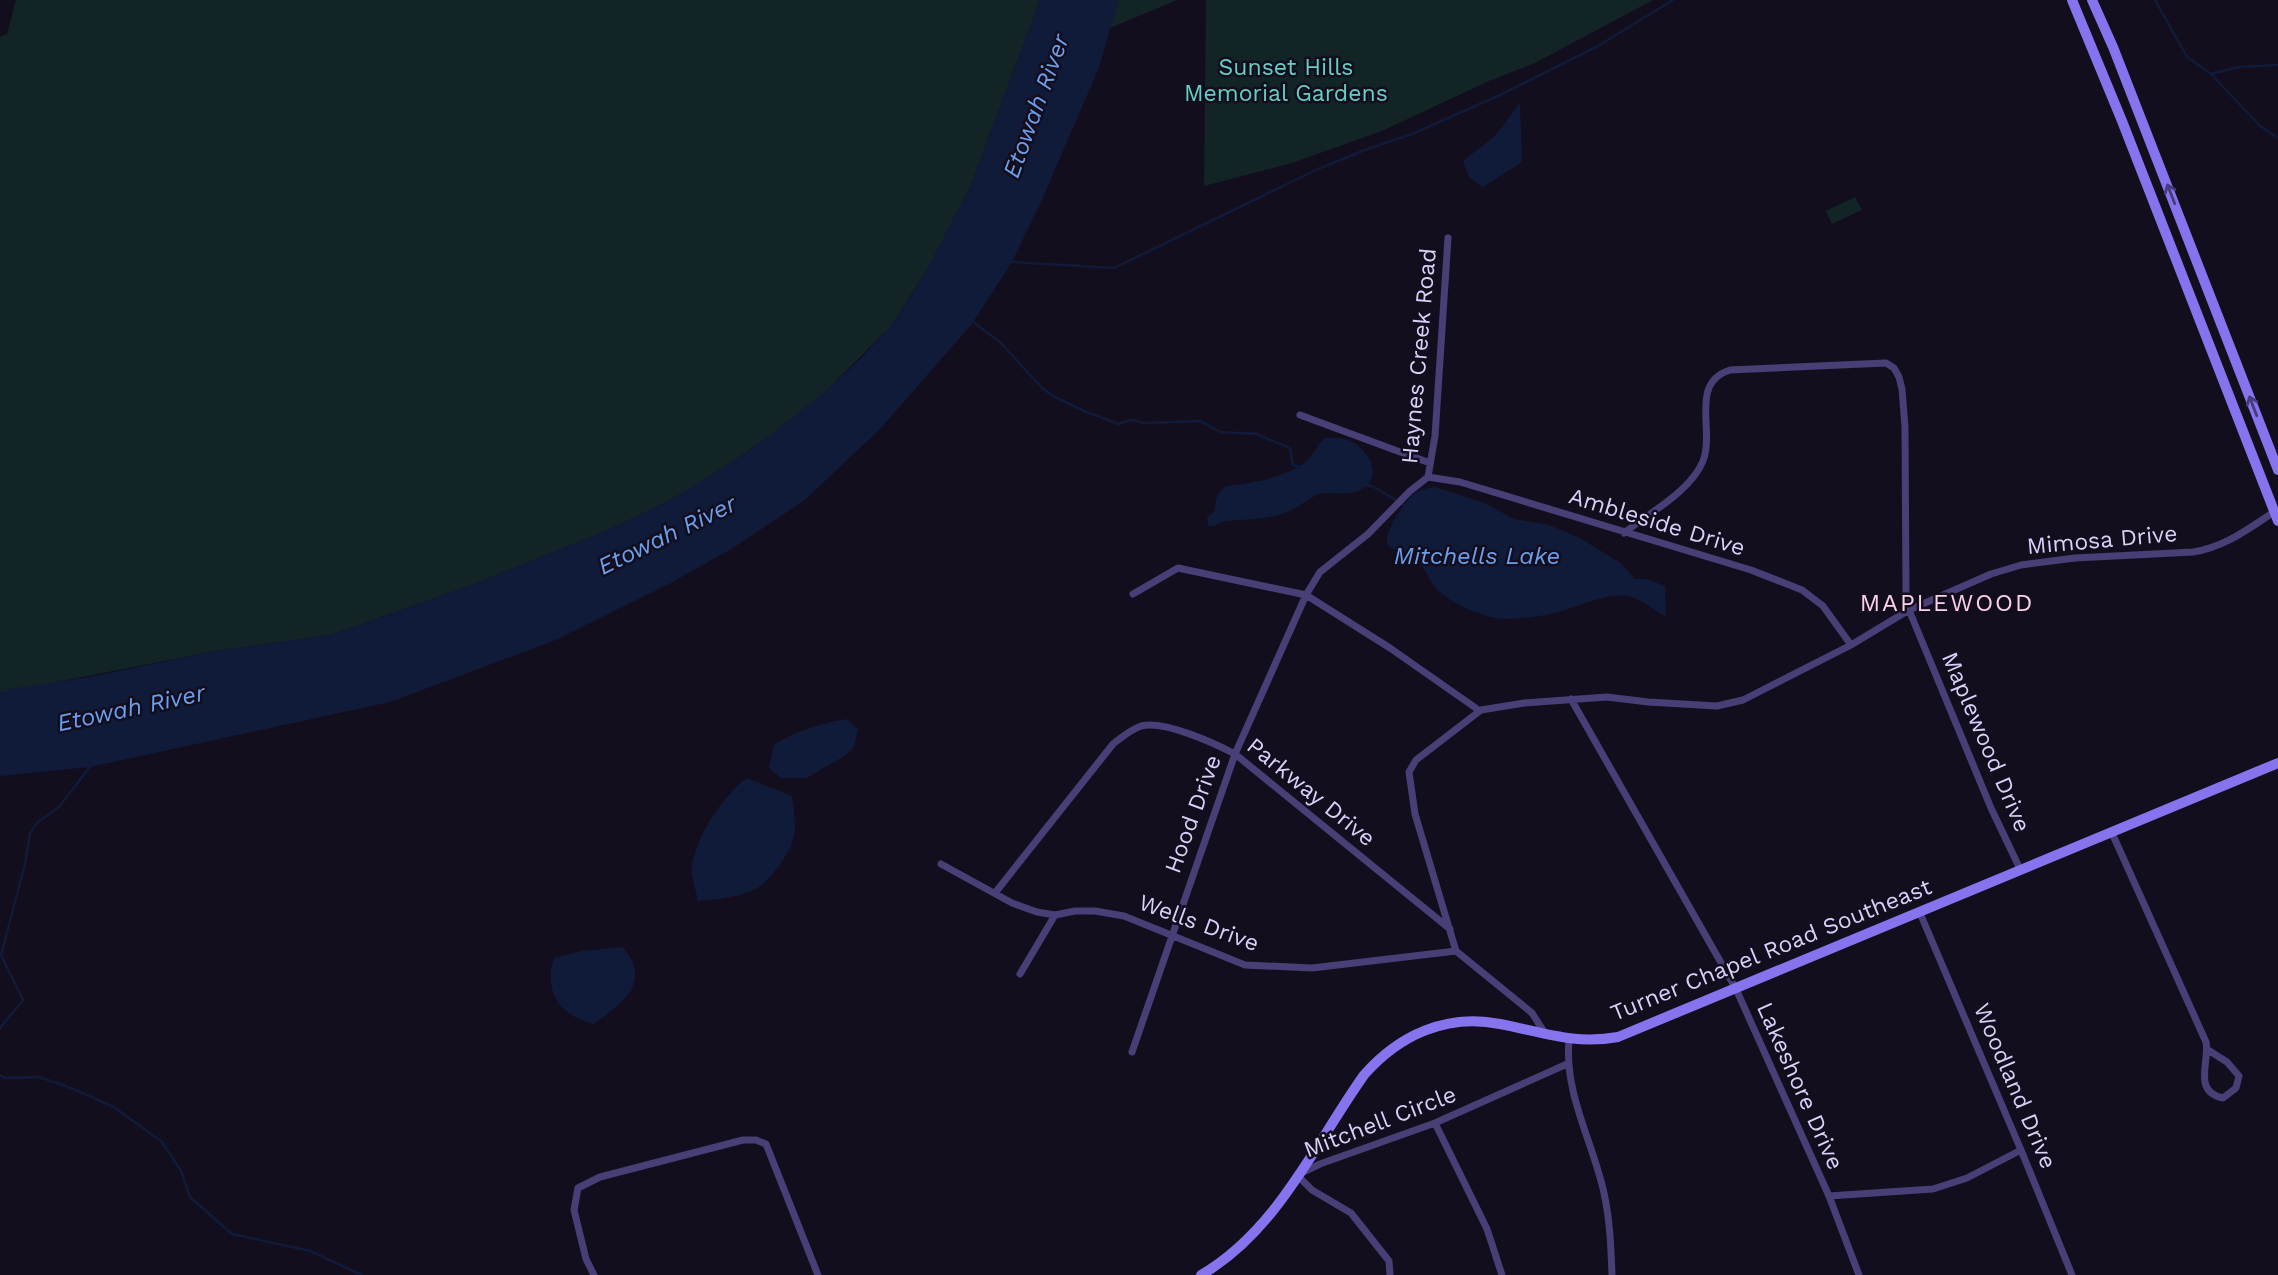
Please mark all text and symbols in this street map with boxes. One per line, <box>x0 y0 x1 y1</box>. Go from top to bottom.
water label: Etowah River <box>997 29 1075 182</box>
park label: Sunset Hills Memorial Gardens <box>1184 54 1388 107</box>
one-way arrow <box>2163 184 2176 206</box>
street label: Haynes Creek Road <box>1396 247 1442 465</box>
one-way arrow <box>2246 396 2259 417</box>
street label: Ambleside Drive <box>1566 482 1748 562</box>
water label: Etowah River <box>593 489 742 581</box>
street label: Mimosa Drive <box>2026 520 2178 560</box>
water label: Mitchells Lake <box>1394 542 1560 570</box>
district label: MAPLEWOOD <box>1860 589 2034 617</box>
street label: Maplewood Drive <box>1936 648 2036 836</box>
water label: Etowah River <box>54 678 209 737</box>
street label: Parkway Drive <box>1241 732 1381 852</box>
street label: Hood Drive <box>1159 751 1227 877</box>
street label: Turner Chapel Road Southeast <box>1607 873 1936 1027</box>
street label: Wells Drive <box>1135 889 1263 957</box>
street label: Lakeshore Drive <box>1751 998 1849 1174</box>
street label: Woodland Drive <box>1968 999 2062 1173</box>
street label: Mitchell Circle <box>1300 1081 1460 1163</box>

